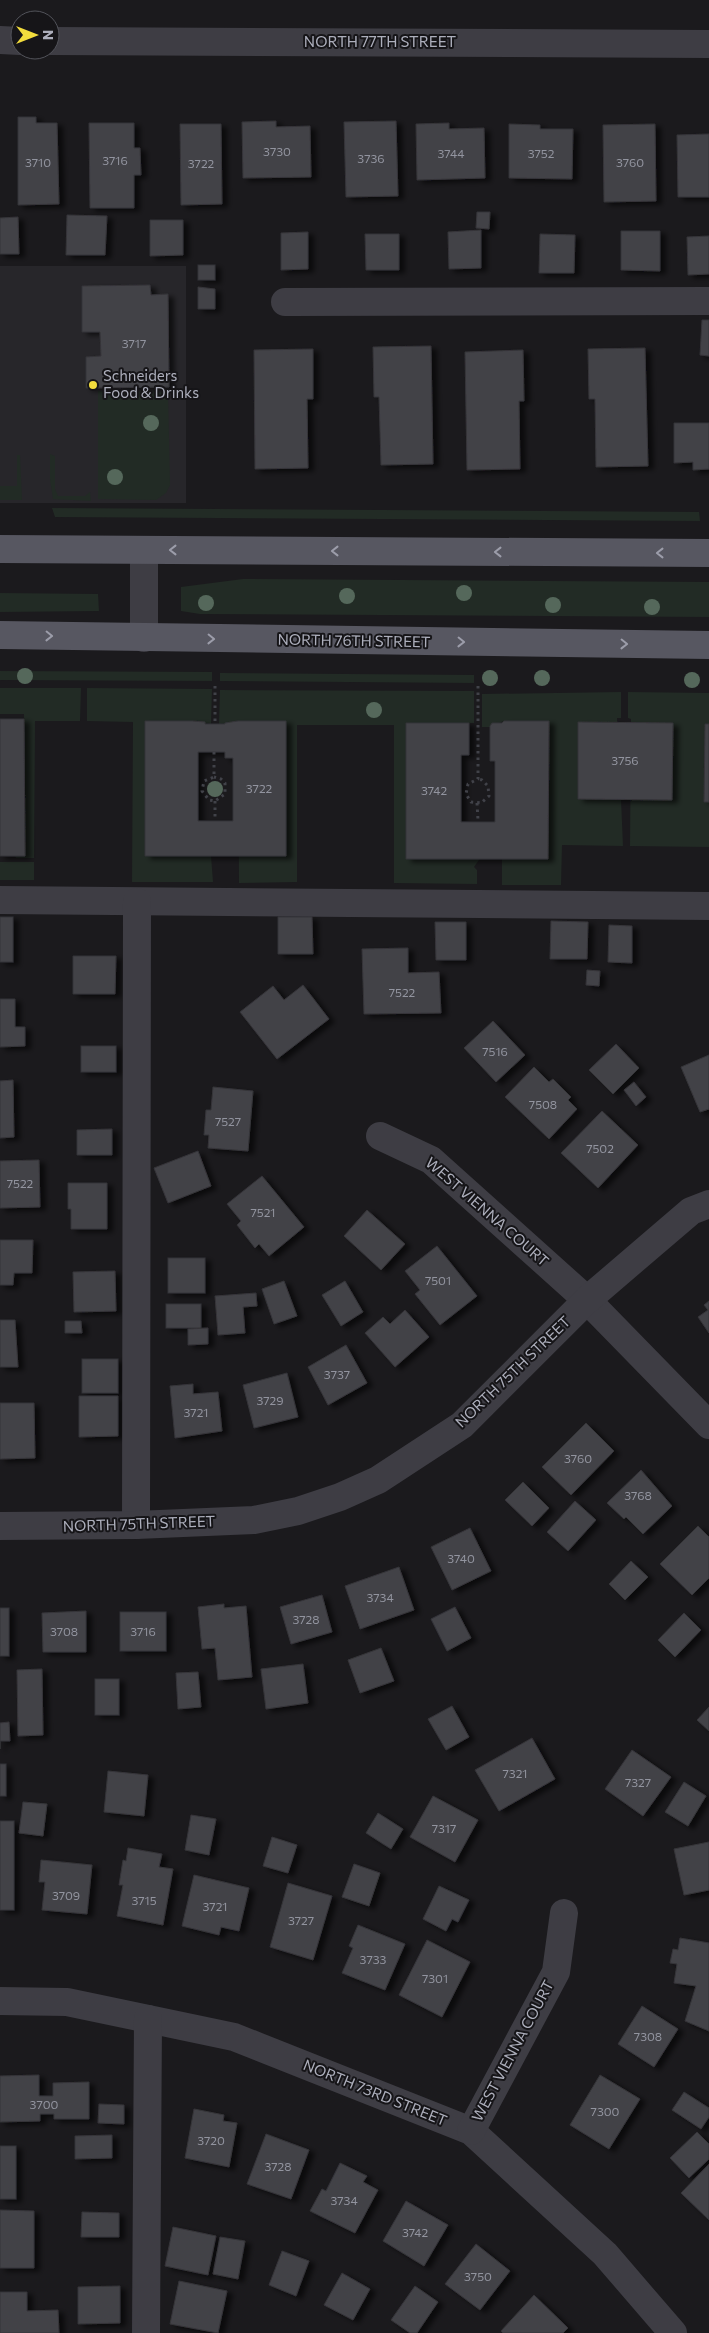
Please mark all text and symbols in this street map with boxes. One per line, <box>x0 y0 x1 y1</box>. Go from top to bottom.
north arrow <box>10 10 60 60</box>
text: N <box>40 30 57 40</box>
street label: NORTH 77TH STREET <box>304 32 457 50</box>
house number: 3730 <box>263 144 291 158</box>
house number: 3744 <box>438 146 464 160</box>
house number: 3752 <box>528 146 555 160</box>
house number: 3736 <box>357 151 385 165</box>
house number: 3716 <box>102 153 128 167</box>
house number: 3710 <box>25 155 51 169</box>
house number: 3760 <box>616 155 644 169</box>
house number: 3722 <box>188 156 215 170</box>
house number: 3717 <box>122 336 146 350</box>
place label: Schneiders Food & Drinks <box>103 366 199 401</box>
marker: Schneiders Food & Drinks <box>87 379 99 391</box>
one-way arrow <box>169 545 176 555</box>
one-way arrow <box>331 546 339 556</box>
one-way arrow <box>494 547 502 557</box>
one-way arrow <box>656 548 664 558</box>
street label: NORTH 76TH STREET <box>277 630 431 650</box>
one-way arrow <box>45 631 53 641</box>
one-way arrow <box>208 634 215 644</box>
one-way arrow <box>458 637 465 647</box>
one-way arrow <box>620 639 628 649</box>
house number: 3756 <box>611 753 639 767</box>
house number: 3722 <box>246 781 273 795</box>
house number: 3742 <box>421 783 447 797</box>
house number: 7522 <box>389 985 416 999</box>
house number: 7516 <box>482 1044 508 1058</box>
house number: 7508 <box>529 1097 557 1111</box>
house number: 7527 <box>215 1114 241 1128</box>
house number: 7502 <box>586 1141 614 1155</box>
street label: WEST VIENNA COURT <box>422 1153 553 1270</box>
house number: 7522 <box>7 1176 34 1190</box>
house number: 7521 <box>251 1205 275 1219</box>
house number: 7501 <box>425 1273 451 1287</box>
street label: NORTH 75TH STREET <box>451 1312 574 1431</box>
house number: 3737 <box>324 1367 350 1381</box>
house number: 3729 <box>256 1393 284 1407</box>
house number: 3721 <box>184 1405 208 1419</box>
house number: 3760 <box>564 1451 592 1465</box>
house number: 3768 <box>624 1488 652 1502</box>
street label: NORTH 75TH STREET <box>62 1511 216 1535</box>
house number: 3740 <box>447 1551 475 1565</box>
house number: 3734 <box>366 1590 394 1604</box>
house number: 3728 <box>292 1612 320 1626</box>
house number: 3708 <box>50 1624 78 1638</box>
house number: 3716 <box>130 1624 156 1638</box>
house number: 7321 <box>503 1766 527 1780</box>
house number: 7327 <box>625 1775 651 1789</box>
house number: 7317 <box>432 1821 456 1835</box>
house number: 3709 <box>52 1888 80 1902</box>
house number: 3715 <box>131 1893 157 1907</box>
house number: 3721 <box>203 1899 227 1913</box>
house number: 3727 <box>288 1913 314 1927</box>
house number: 3733 <box>360 1952 387 1966</box>
house number: 7301 <box>422 1971 448 1985</box>
street label: WEST VIENNA COURT <box>467 1976 557 2124</box>
house number: 7308 <box>634 2029 662 2043</box>
street label: NORTH 73RD STREET <box>301 2055 450 2129</box>
house number: 3700 <box>30 2097 59 2111</box>
house number: 7300 <box>591 2104 620 2118</box>
house number: 3720 <box>197 2133 225 2147</box>
house number: 3728 <box>264 2159 292 2173</box>
house number: 3734 <box>330 2193 358 2207</box>
house number: 3742 <box>402 2225 428 2239</box>
house number: 3750 <box>464 2269 492 2283</box>

